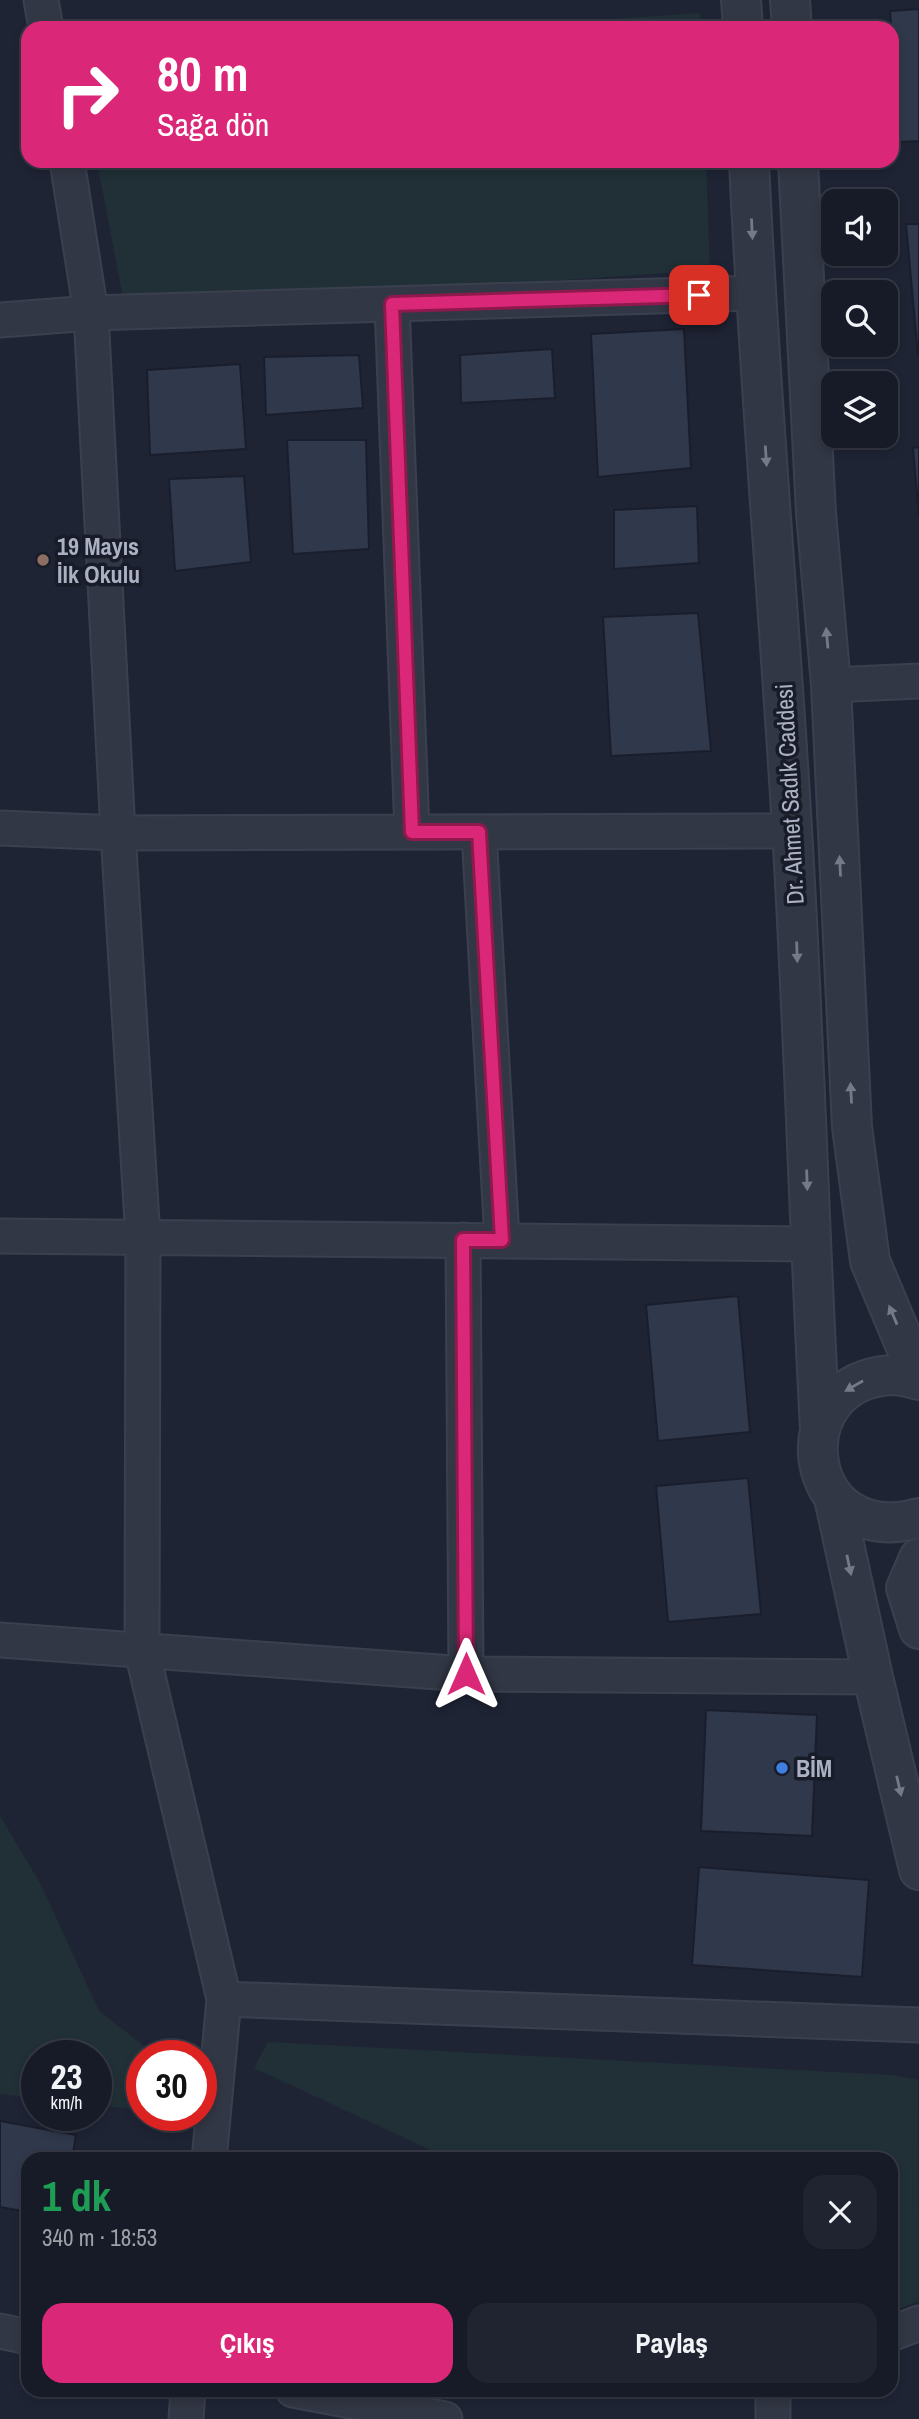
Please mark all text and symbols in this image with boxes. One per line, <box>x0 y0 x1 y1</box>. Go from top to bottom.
text: 80 m <box>157 40 249 106</box>
icon: right <box>42 49 133 140</box>
text: Sağa dön <box>157 103 269 146</box>
map controls <box>821 189 898 448</box>
button: sound <box>821 189 898 266</box>
one-way arrow <box>747 218 758 240</box>
pin <box>669 265 729 325</box>
icon: arrive <box>680 276 718 314</box>
button: search <box>821 280 898 357</box>
button: layers <box>821 371 898 448</box>
one-way arrow <box>761 445 772 467</box>
place label: 19 Mayıs İlk Okulu <box>57 530 140 590</box>
marker: 19 Mayıs İlk Okulu <box>35 552 51 568</box>
one-way arrow <box>821 627 832 649</box>
street label: Dr. Ahmet Sadık Caddesi <box>767 683 811 905</box>
one-way arrow <box>834 854 845 876</box>
one-way arrow <box>792 941 803 963</box>
one-way arrow <box>845 1082 856 1104</box>
one-way arrow <box>801 1169 812 1191</box>
one-way arrow <box>887 1304 898 1325</box>
one-way arrow <box>844 1380 864 1393</box>
one-way arrow <box>843 1554 854 1576</box>
position arrow <box>429 1637 503 1711</box>
place label: BİM <box>796 1752 832 1784</box>
marker: BİM <box>774 1760 790 1776</box>
one-way arrow <box>894 1776 905 1798</box>
speed limit sign: 30 <box>126 2040 217 2131</box>
text: 23 <box>51 2053 82 2100</box>
text: km/h <box>51 2090 83 2115</box>
text: 1 dk <box>42 2168 111 2224</box>
button: close <box>803 2175 877 2249</box>
text: 340 m · 18:53 <box>42 2222 157 2253</box>
button: Çıkış <box>42 2303 453 2383</box>
button: Paylaş <box>467 2303 877 2383</box>

